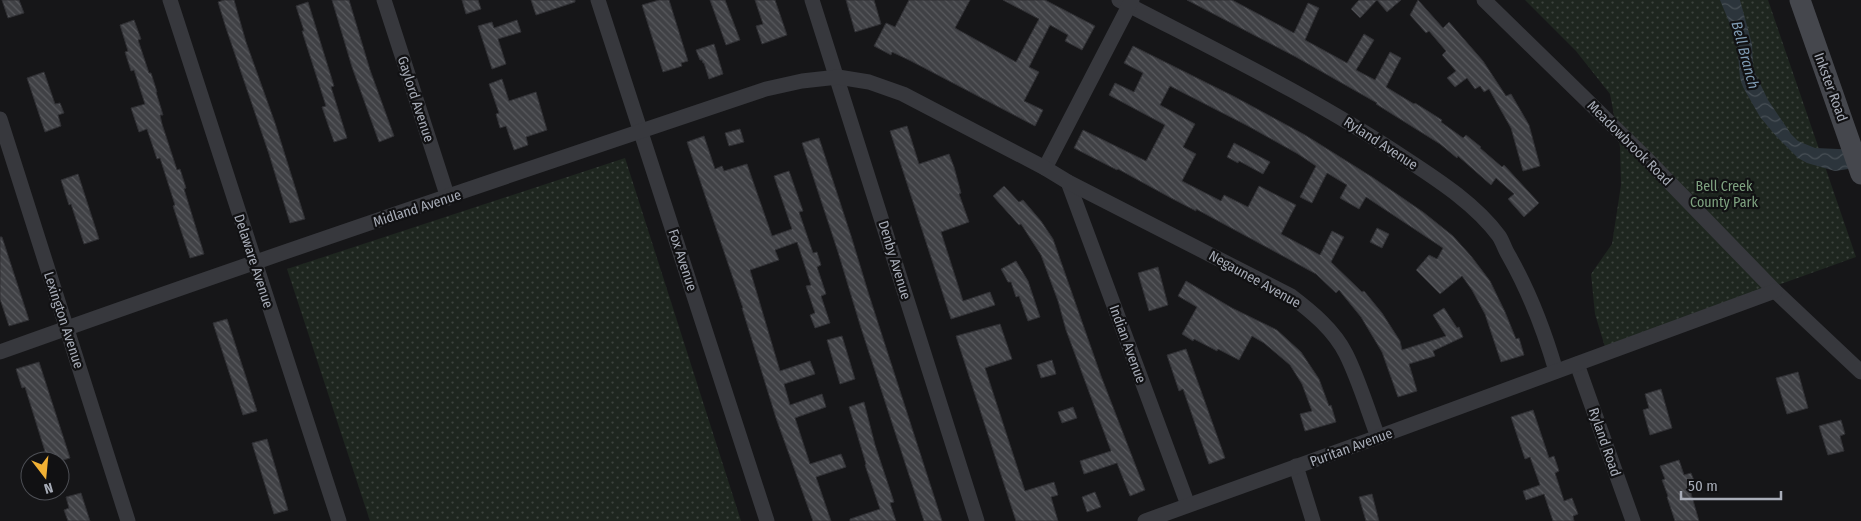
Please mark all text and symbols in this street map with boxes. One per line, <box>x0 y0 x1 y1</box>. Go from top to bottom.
water label: Bell Branch <box>1727 19 1763 91</box>
street label: Inkster Road <box>1810 50 1851 124</box>
street label: Gaylord Avenue <box>394 54 437 144</box>
street label: Meadowbrook Road <box>1584 97 1676 189</box>
street label: Ryland Avenue <box>1341 113 1421 174</box>
park label: Bell Creek County Park <box>1690 178 1758 211</box>
street label: Midland Avenue <box>371 186 463 231</box>
street label: Delaware Avenue <box>230 212 277 310</box>
street label: Denby Avenue <box>874 219 915 302</box>
street label: Fox Avenue <box>664 227 701 293</box>
street label: Negaunee Avenue <box>1206 247 1304 312</box>
street label: Lexington Avenue <box>40 270 87 371</box>
street label: Indian Avenue <box>1106 303 1150 386</box>
street label: Ryland Road <box>1585 406 1624 479</box>
street label: Puritan Avenue <box>1307 425 1395 470</box>
north arrow <box>20 451 70 501</box>
scale bar <box>1681 468 1781 500</box>
text: 50 m <box>1688 477 1718 495</box>
text: N <box>42 479 55 497</box>

